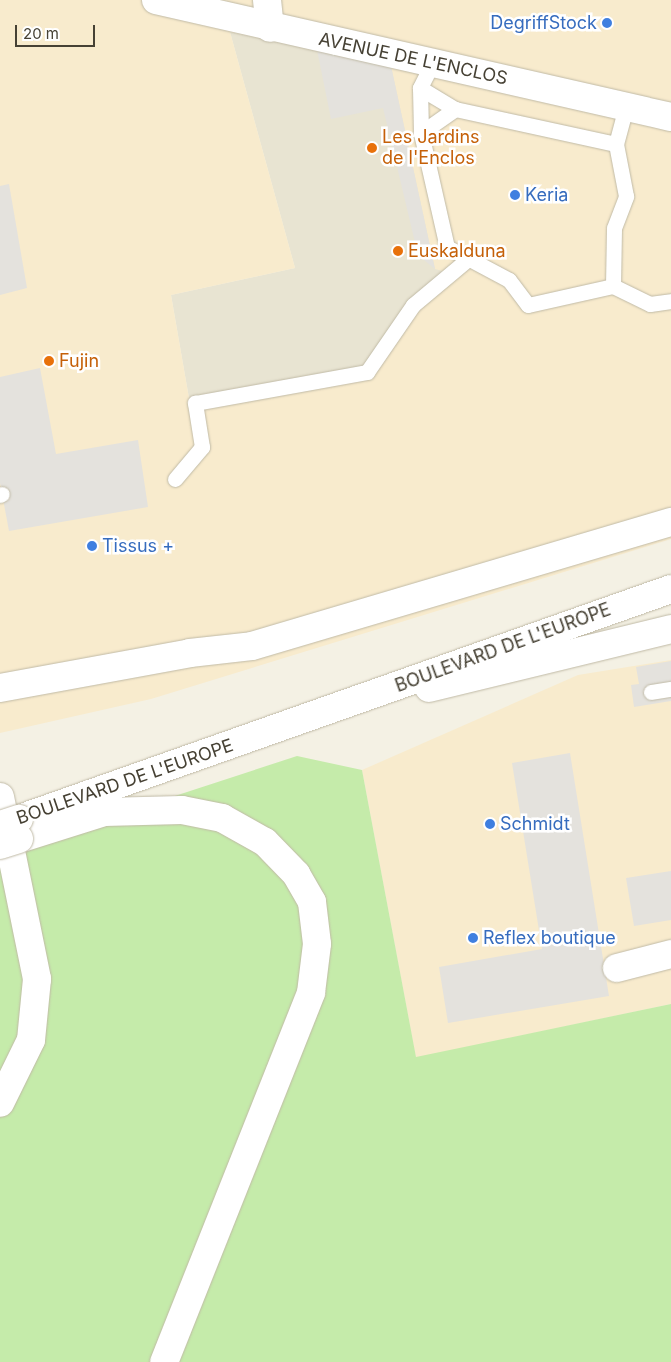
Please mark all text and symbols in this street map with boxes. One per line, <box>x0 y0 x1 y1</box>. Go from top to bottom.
place label: DegriffStock <box>490 12 597 34</box>
scale bar <box>18 15 98 47</box>
marker: DegriffStock <box>601 17 613 29</box>
text: 20 m <box>23 24 59 43</box>
street label: AVENUE DE L'ENCLOS <box>317 28 509 90</box>
place label: Les Jardins de l'Enclos <box>382 127 480 170</box>
marker: Les Jardins de l'Enclos <box>366 142 378 154</box>
place label: Keria <box>525 184 568 206</box>
marker: Keria <box>509 189 521 201</box>
place label: Euskalduna <box>408 240 506 262</box>
marker: Euskalduna <box>392 245 404 257</box>
place label: Fujin <box>59 350 99 372</box>
marker: Fujin <box>43 355 55 367</box>
place label: Tissus + <box>102 535 174 557</box>
marker: Tissus + <box>86 540 98 552</box>
street label: BOULEVARD DE L'EUROPE <box>392 599 614 697</box>
street label: BOULEVARD DE L'EUROPE <box>14 735 236 829</box>
place label: Schmidt <box>500 813 570 835</box>
marker: Schmidt <box>484 818 496 830</box>
place label: Reflex boutique <box>483 927 616 949</box>
marker: Reflex boutique <box>467 932 479 944</box>

